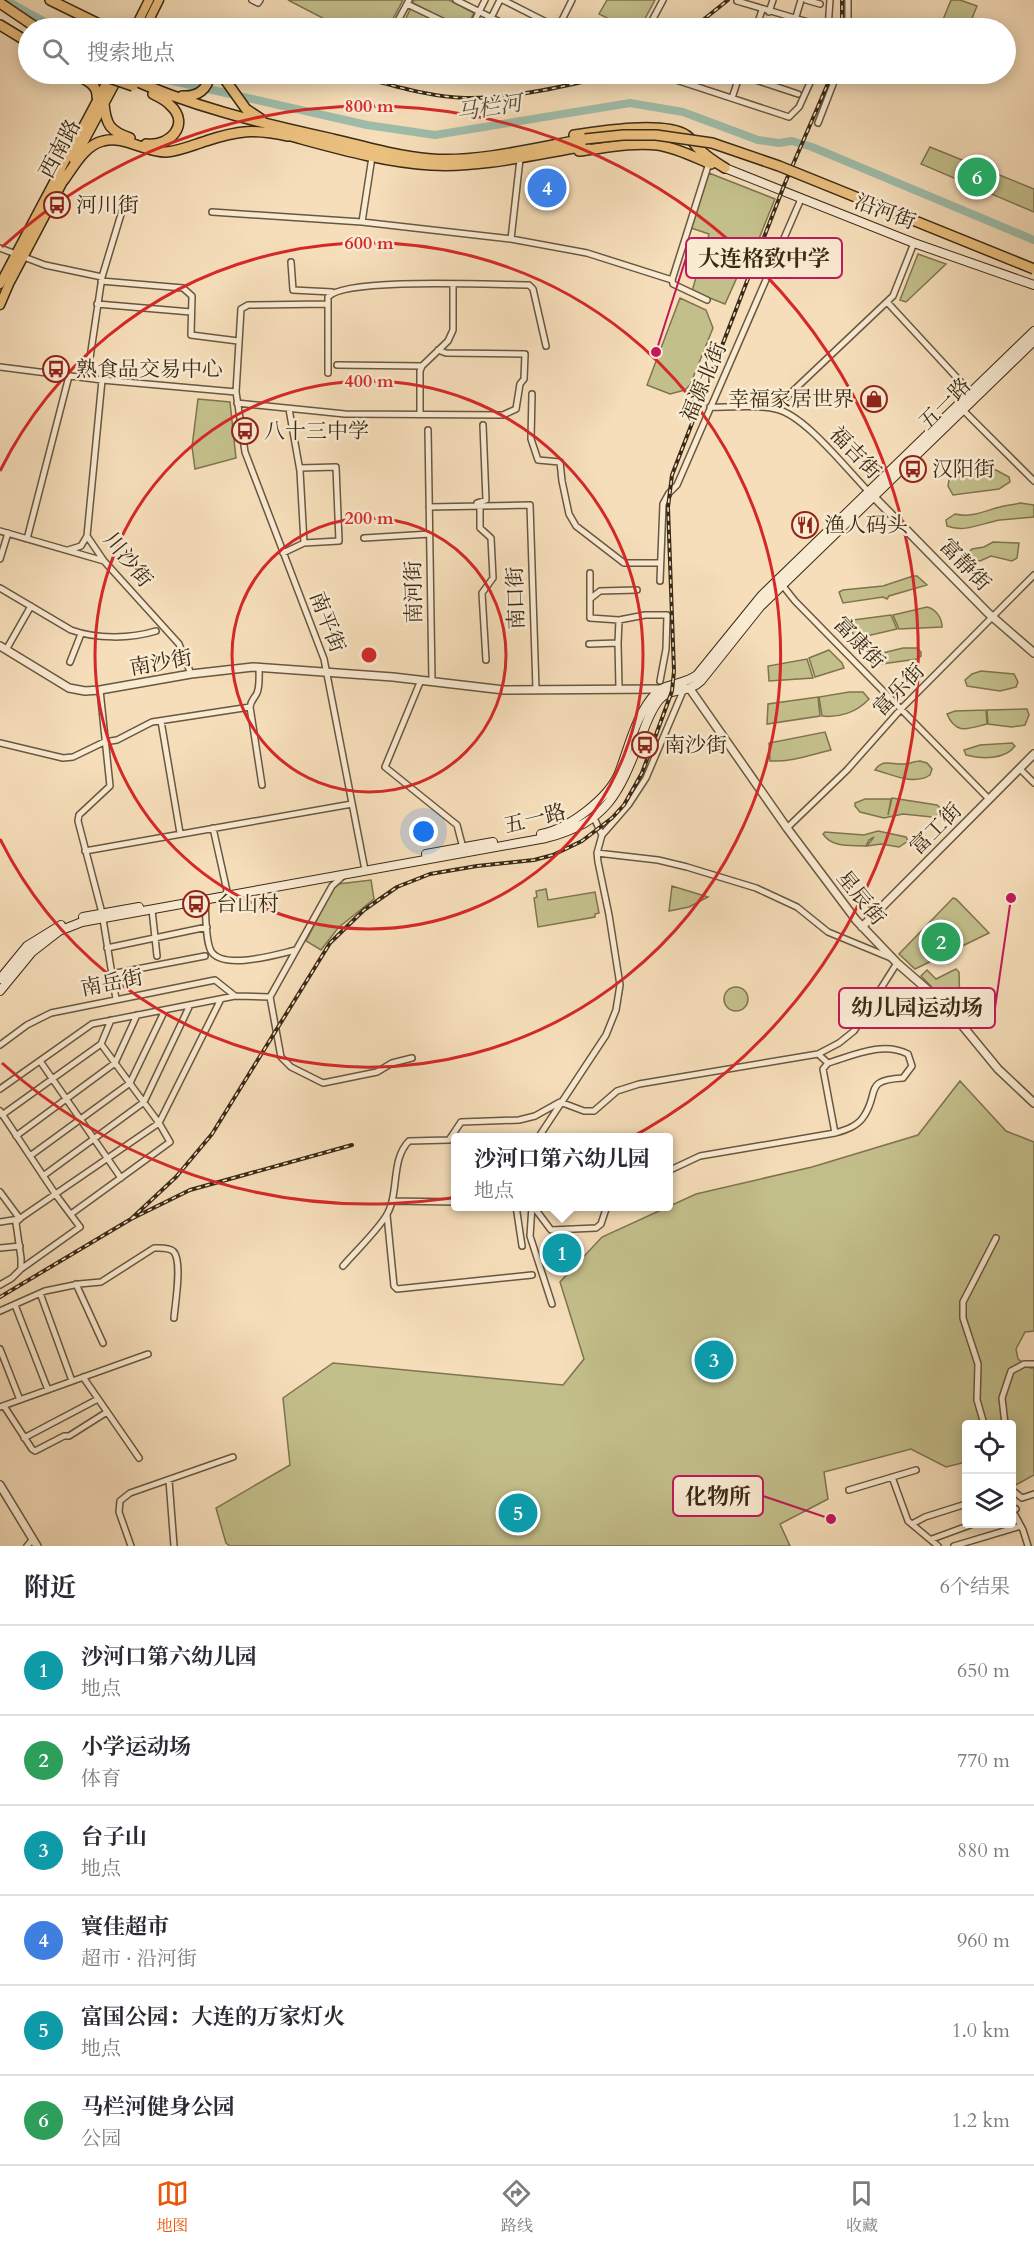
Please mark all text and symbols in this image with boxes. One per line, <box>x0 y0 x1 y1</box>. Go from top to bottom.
search box <box>18 18 1016 84</box>
icon: search <box>39 35 72 68</box>
text: 搜索地点 <box>87 38 175 68</box>
water label: 马栏河 <box>454 87 528 128</box>
text: 800 m <box>344 94 394 119</box>
street label: 西南路 <box>32 114 88 184</box>
pin: 6 <box>958 154 996 200</box>
pin: 4 <box>528 166 566 210</box>
street label: 沿河街 <box>850 187 920 237</box>
bus stop icon: 河川街 <box>42 190 72 220</box>
place label: 河川街 <box>76 191 139 220</box>
text: 600 m <box>344 231 394 256</box>
callout: 大连格致中学 <box>686 238 842 278</box>
text: 大连格致中学 <box>698 244 830 274</box>
street label: 福源北街 <box>674 338 734 426</box>
bus stop icon: 熟食品交易中心 <box>41 354 71 384</box>
place label: 熟食品交易中心 <box>76 355 223 384</box>
text: 400 m <box>344 369 394 394</box>
street label: 五一路 <box>912 371 978 437</box>
shop icon: 幸福家居世界 <box>859 384 889 414</box>
place label: 幸福家居世界 <box>728 385 854 414</box>
bus stop icon: 八十三中学 <box>230 416 260 446</box>
place label: 八十三中学 <box>264 417 369 446</box>
street label: 福吉街 <box>823 420 887 486</box>
bus stop icon: 汉阳街 <box>898 454 928 484</box>
place label: 汉阳街 <box>932 455 995 484</box>
text: 200 m <box>344 506 394 531</box>
restaurant icon: 渔人码头 <box>790 510 820 540</box>
place label: 渔人码头 <box>824 511 908 540</box>
street label: 川沙街 <box>97 526 159 594</box>
street label: 富静街 <box>933 532 997 598</box>
street label: 南河街 <box>399 560 429 624</box>
street label: 南口街 <box>500 566 532 630</box>
street label: 南平街 <box>302 587 352 657</box>
street label: 富康街 <box>827 610 891 676</box>
street label: 南沙街 <box>127 643 195 683</box>
centre of rings <box>359 645 379 665</box>
street label: 富乐街 <box>867 657 931 723</box>
bus stop icon: 南沙街 <box>630 730 660 760</box>
place label: 南沙街 <box>664 731 727 760</box>
street label: 富工街 <box>903 796 969 862</box>
street label: 五一路 <box>501 797 569 841</box>
your location <box>409 817 438 846</box>
street label: 星辰街 <box>830 864 892 932</box>
bus stop icon: 台山村 <box>181 889 211 919</box>
place label: 台山村 <box>216 890 279 919</box>
pin: 2 <box>922 920 960 964</box>
street label: 南岳街 <box>78 963 146 1003</box>
callout: 幼儿园运动场 <box>839 988 995 1028</box>
text: 幼儿园运动场 <box>851 993 983 1023</box>
popup <box>451 1133 673 1211</box>
text: 沙河口第六幼儿园 <box>474 1144 650 1174</box>
text: 地点 <box>474 1177 514 1204</box>
pin: 1 <box>542 1230 582 1276</box>
pin: 3 <box>694 1338 734 1382</box>
map controls <box>962 1420 1016 1528</box>
button: locate <box>962 1420 1016 1474</box>
button: layers <box>962 1474 1016 1528</box>
callout: 化物所 <box>673 1476 763 1516</box>
text: 化物所 <box>685 1482 751 1512</box>
pin: 5 <box>498 1490 538 1536</box>
text: 附近 <box>24 1570 76 1605</box>
text: 6个结果 <box>940 1573 1010 1600</box>
text: 沙河口第六幼儿园 <box>81 1642 257 1672</box>
text: 1 <box>38 1657 49 1684</box>
text: 650 m <box>957 1657 1010 1684</box>
text: 地点 <box>81 1675 121 1702</box>
text: 小学运动场 <box>81 1732 191 1762</box>
text: 2 <box>38 1747 49 1774</box>
text: 770 m <box>957 1747 1010 1774</box>
text: 体育 <box>81 1765 121 1792</box>
text: 台子山 <box>81 1822 147 1852</box>
text: 3 <box>38 1837 49 1864</box>
text: 880 m <box>957 1837 1010 1864</box>
text: 地点 <box>81 1855 121 1882</box>
text: 寰佳超市 <box>81 1912 169 1942</box>
text: 4 <box>38 1927 49 1954</box>
text: 960 m <box>957 1927 1010 1954</box>
text: 超市 · 沿河街 <box>81 1945 197 1972</box>
text: 富国公园：大连的万家灯火 <box>81 2002 345 2032</box>
text: 5 <box>38 2017 49 2044</box>
text: 1.0 km <box>951 2017 1010 2044</box>
text: 地点 <box>81 2035 121 2062</box>
text: 马栏河健身公园 <box>81 2092 235 2122</box>
text: 6 <box>38 2107 49 2134</box>
text: 1.2 km <box>951 2107 1010 2134</box>
text: 公园 <box>81 2125 121 2152</box>
tab: 地图 <box>156 2177 189 2237</box>
tab: 路线 <box>500 2177 533 2237</box>
tab: 收藏 <box>845 2177 878 2237</box>

